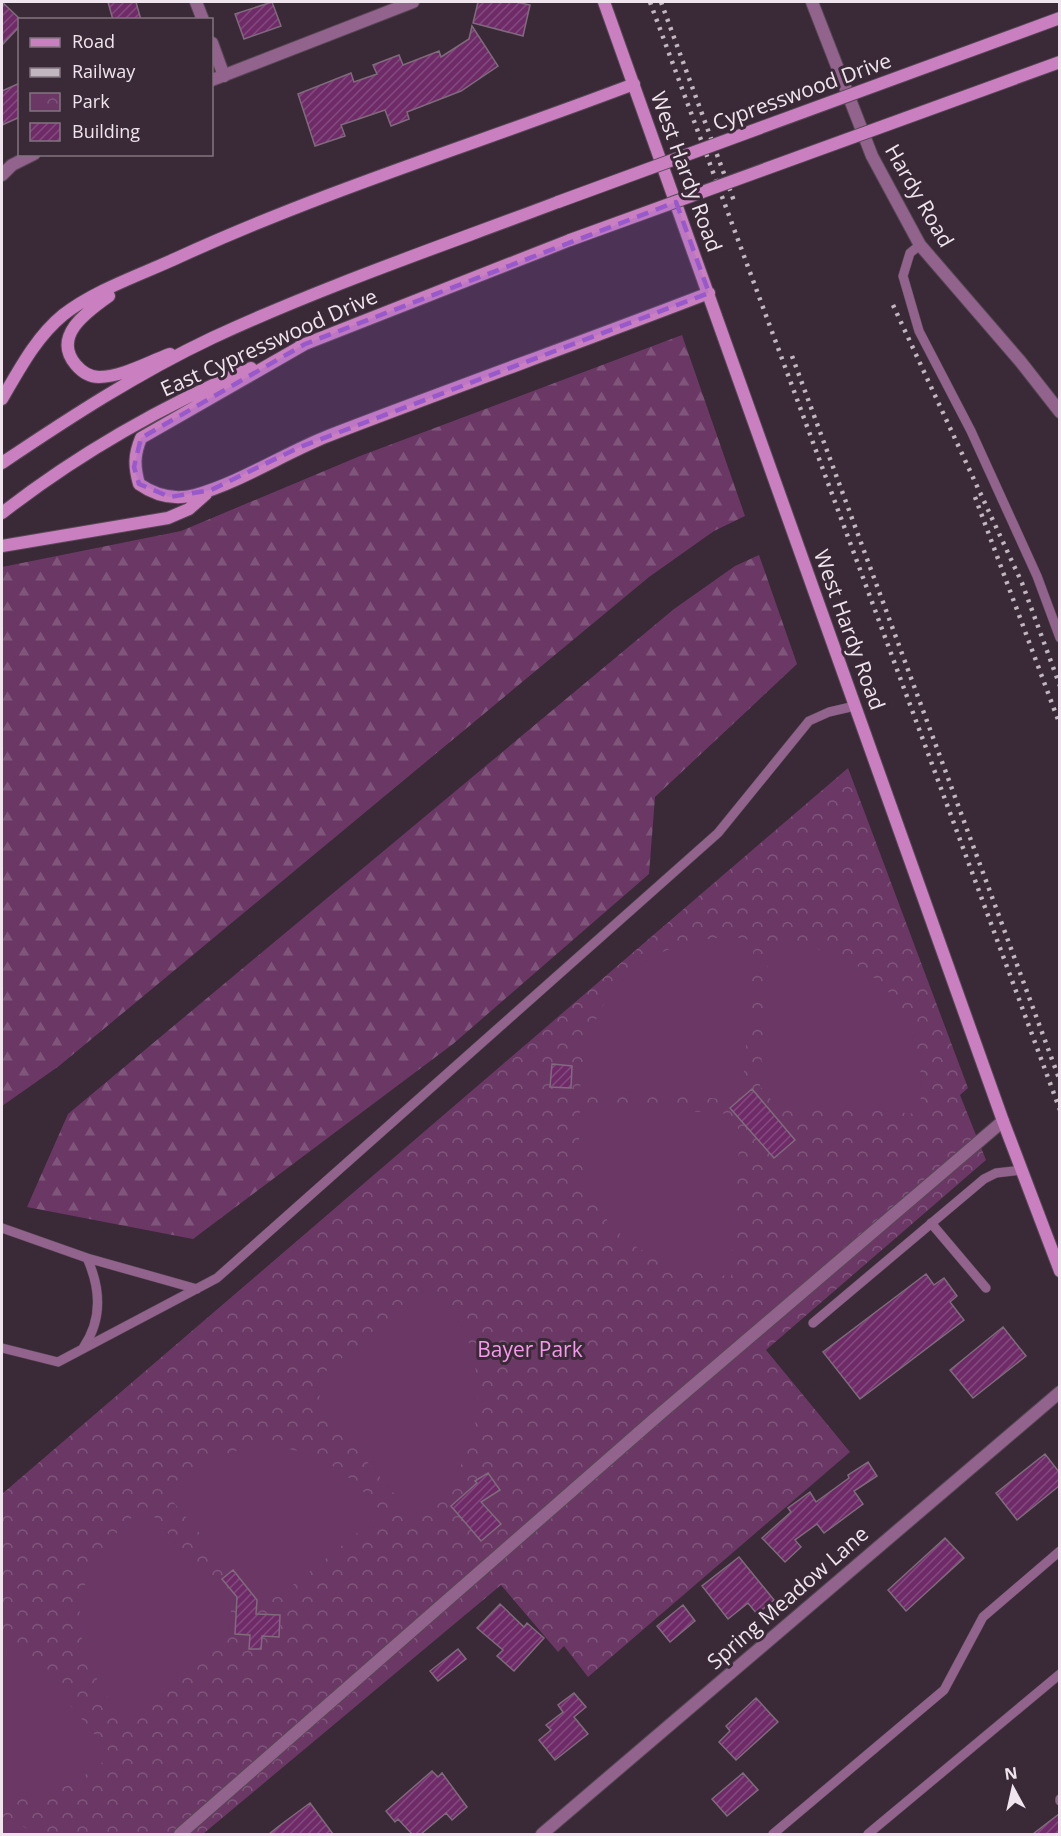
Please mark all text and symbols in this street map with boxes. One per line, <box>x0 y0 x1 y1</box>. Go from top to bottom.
legend <box>18 18 213 156</box>
text: Road <box>72 29 115 53</box>
street label: Cypresswood Drive <box>708 46 895 136</box>
text: Railway <box>72 59 136 83</box>
street label: West Hardy Road <box>645 88 729 256</box>
text: Park <box>72 89 110 113</box>
text: Building <box>72 119 140 143</box>
street label: Hardy Road <box>879 139 961 252</box>
street label: East Cypresswood Drive <box>156 282 381 403</box>
street label: West Hardy Road <box>808 546 892 714</box>
park label: Bayer Park <box>477 1335 583 1363</box>
street label: Spring Meadow Lane <box>701 1519 874 1675</box>
north arrow <box>983 1758 1043 1818</box>
text: N <box>1003 1761 1019 1785</box>

